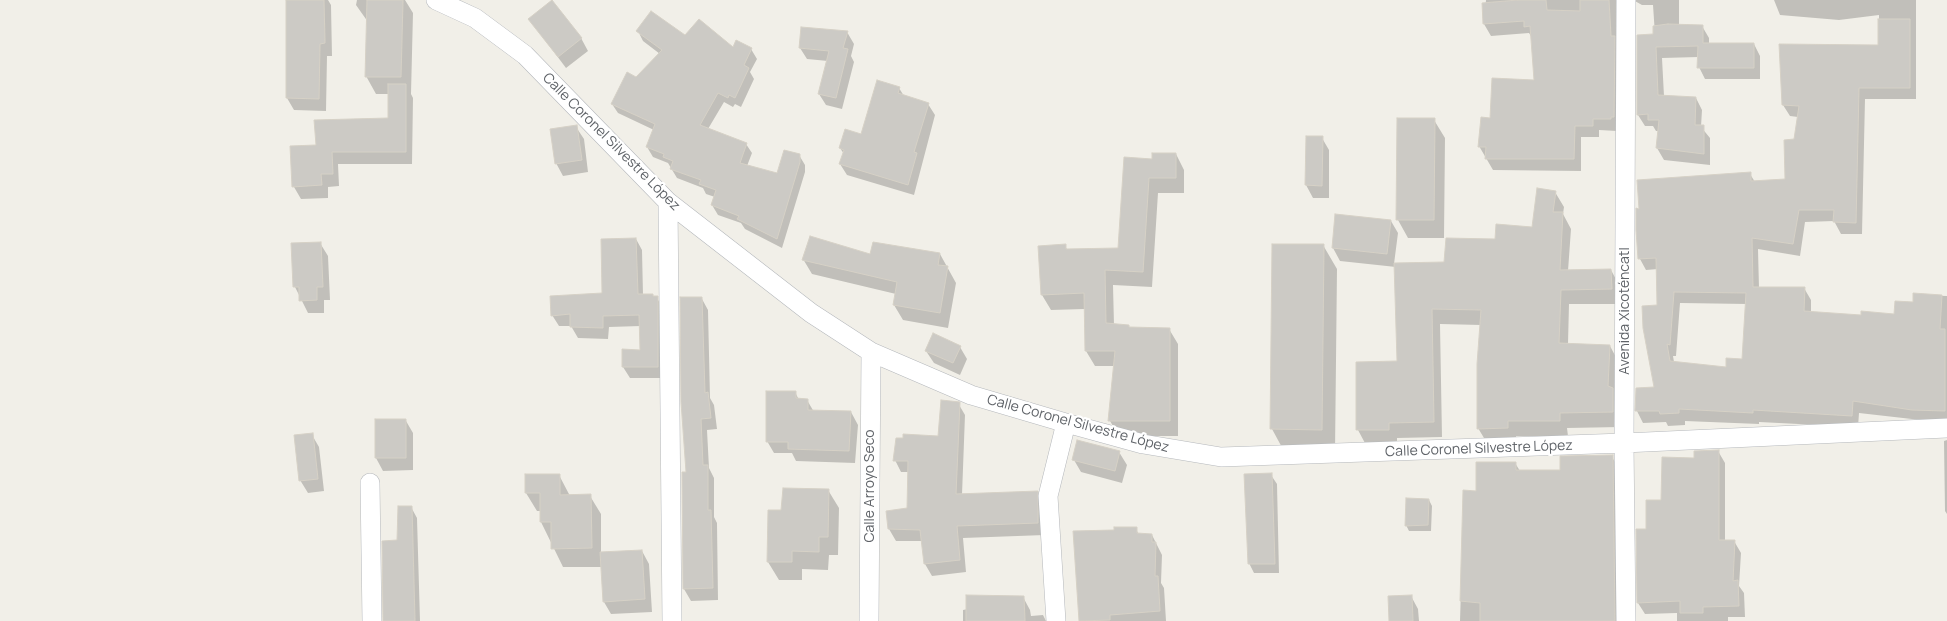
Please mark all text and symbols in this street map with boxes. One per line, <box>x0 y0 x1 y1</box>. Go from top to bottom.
street label: Calle Coronel Silvestre López <box>539 70 683 214</box>
street label: Avenida Xicoténcatl <box>1617 247 1633 375</box>
street label: Calle Coronel Silvestre López <box>985 392 1171 456</box>
street label: Calle Arroyo Seco <box>862 430 878 542</box>
street label: Calle Coronel Silvestre López <box>1385 437 1573 461</box>

